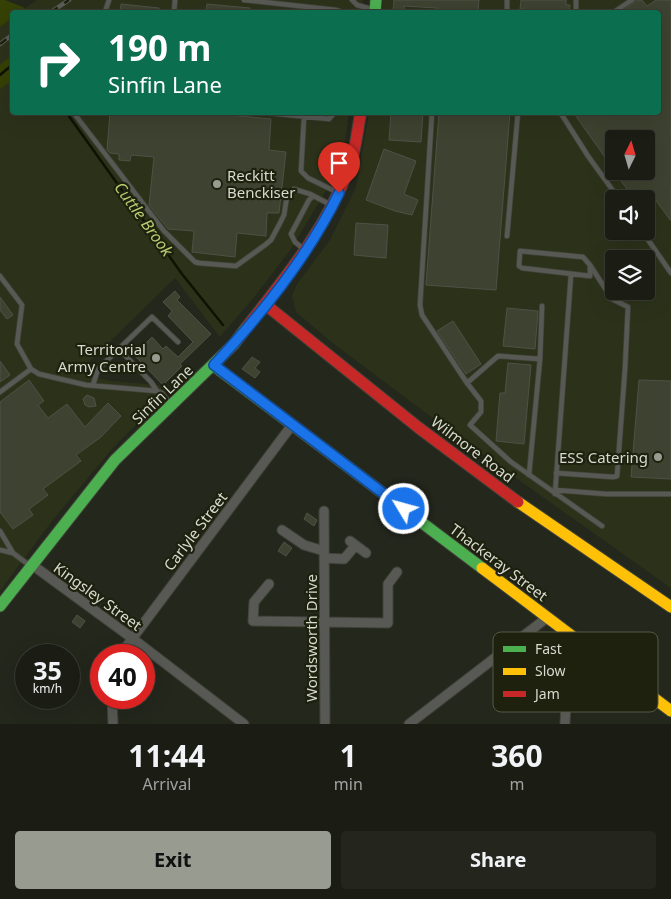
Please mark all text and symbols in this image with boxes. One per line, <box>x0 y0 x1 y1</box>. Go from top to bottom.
text: 190 m <box>108 24 211 71</box>
icon: right <box>25 30 90 95</box>
text: Sinfin Lane <box>108 69 222 99</box>
north arrow <box>605 130 655 180</box>
map controls <box>605 130 655 300</box>
pin <box>318 142 360 193</box>
icon: arrive <box>325 149 353 177</box>
place label: Reckitt Benckiser <box>227 165 295 202</box>
water label: Cuttle Brook <box>109 177 179 262</box>
marker: Reckitt Benckiser <box>211 178 223 190</box>
button: sound <box>605 190 655 240</box>
button: layers <box>605 250 655 300</box>
place label: Territorial Army Centre <box>58 339 146 376</box>
marker: Territorial Army Centre <box>150 352 162 364</box>
street label: Sinfin Lane <box>127 360 197 428</box>
street label: Wilmore Road <box>427 411 519 487</box>
place label: ESS Catering <box>559 447 648 467</box>
marker: ESS Catering <box>652 451 664 463</box>
position arrow <box>377 482 429 534</box>
street label: Carlyle Street <box>159 487 232 574</box>
street label: Thackeray Street <box>446 519 552 606</box>
street label: Kingsley Street <box>50 557 147 635</box>
street label: Wordsworth Drive <box>301 574 321 702</box>
legend <box>493 632 658 712</box>
text: Fast <box>535 639 562 658</box>
speed limit sign: 40 <box>90 644 155 709</box>
text: 35 <box>33 653 62 687</box>
text: Slow <box>535 661 566 680</box>
text: km/h <box>33 680 62 697</box>
text: Jam <box>533 684 560 703</box>
text: 11:44 <box>128 735 205 776</box>
text: 1 <box>340 735 357 776</box>
text: 360 <box>491 735 543 776</box>
text: Arrival <box>142 773 191 795</box>
text: min <box>334 773 363 795</box>
text: m <box>509 773 524 795</box>
button: Exit <box>15 831 331 889</box>
button: Share <box>341 831 656 889</box>

